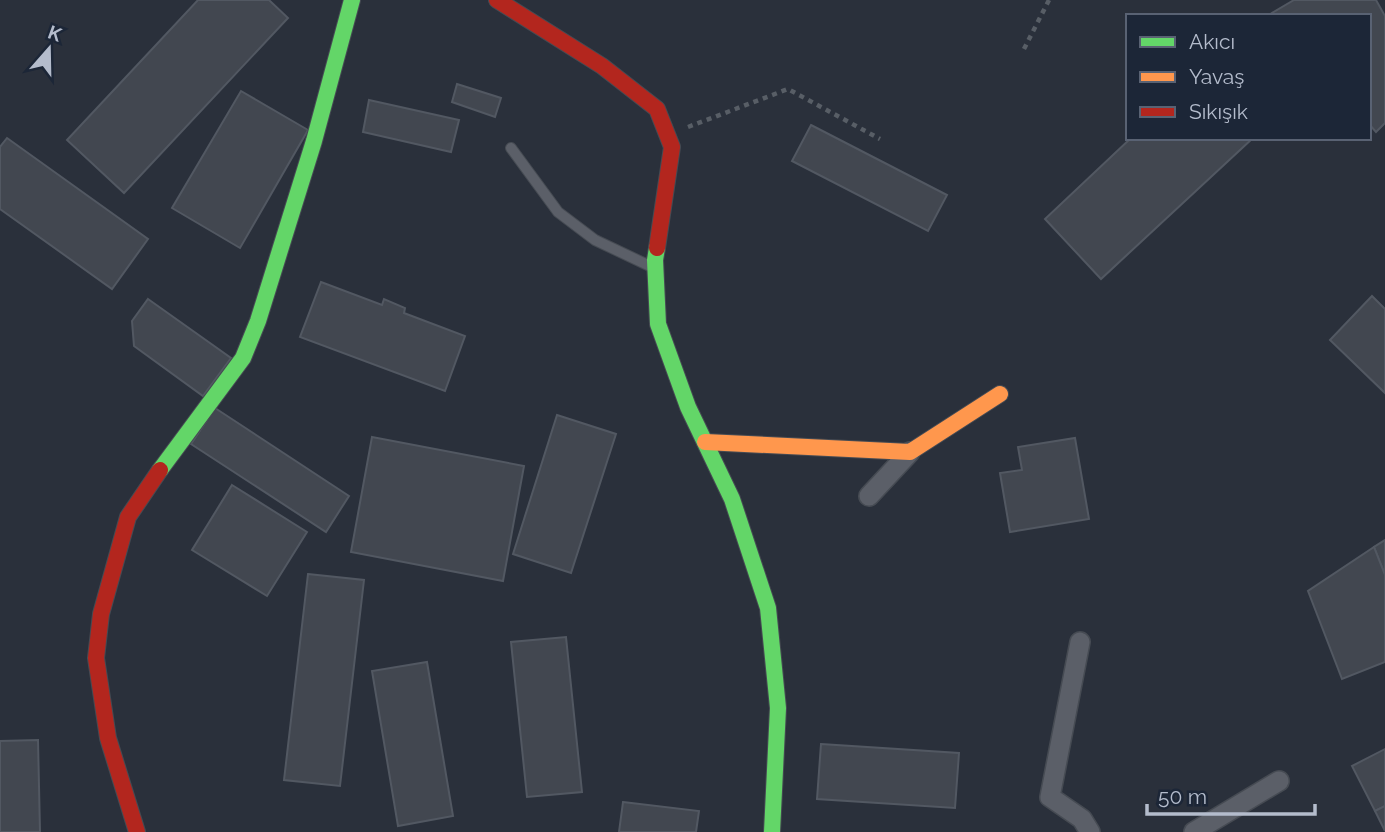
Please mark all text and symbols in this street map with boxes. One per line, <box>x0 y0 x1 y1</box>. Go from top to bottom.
north arrow <box>14 14 84 84</box>
legend <box>1126 14 1371 140</box>
text: K <box>45 21 65 46</box>
text: Akıcı <box>1189 29 1235 54</box>
text: Yavaş <box>1189 64 1244 89</box>
text: Sıkışık <box>1189 99 1248 124</box>
scale bar <box>1147 772 1315 816</box>
text: 50 m <box>1158 784 1207 809</box>

